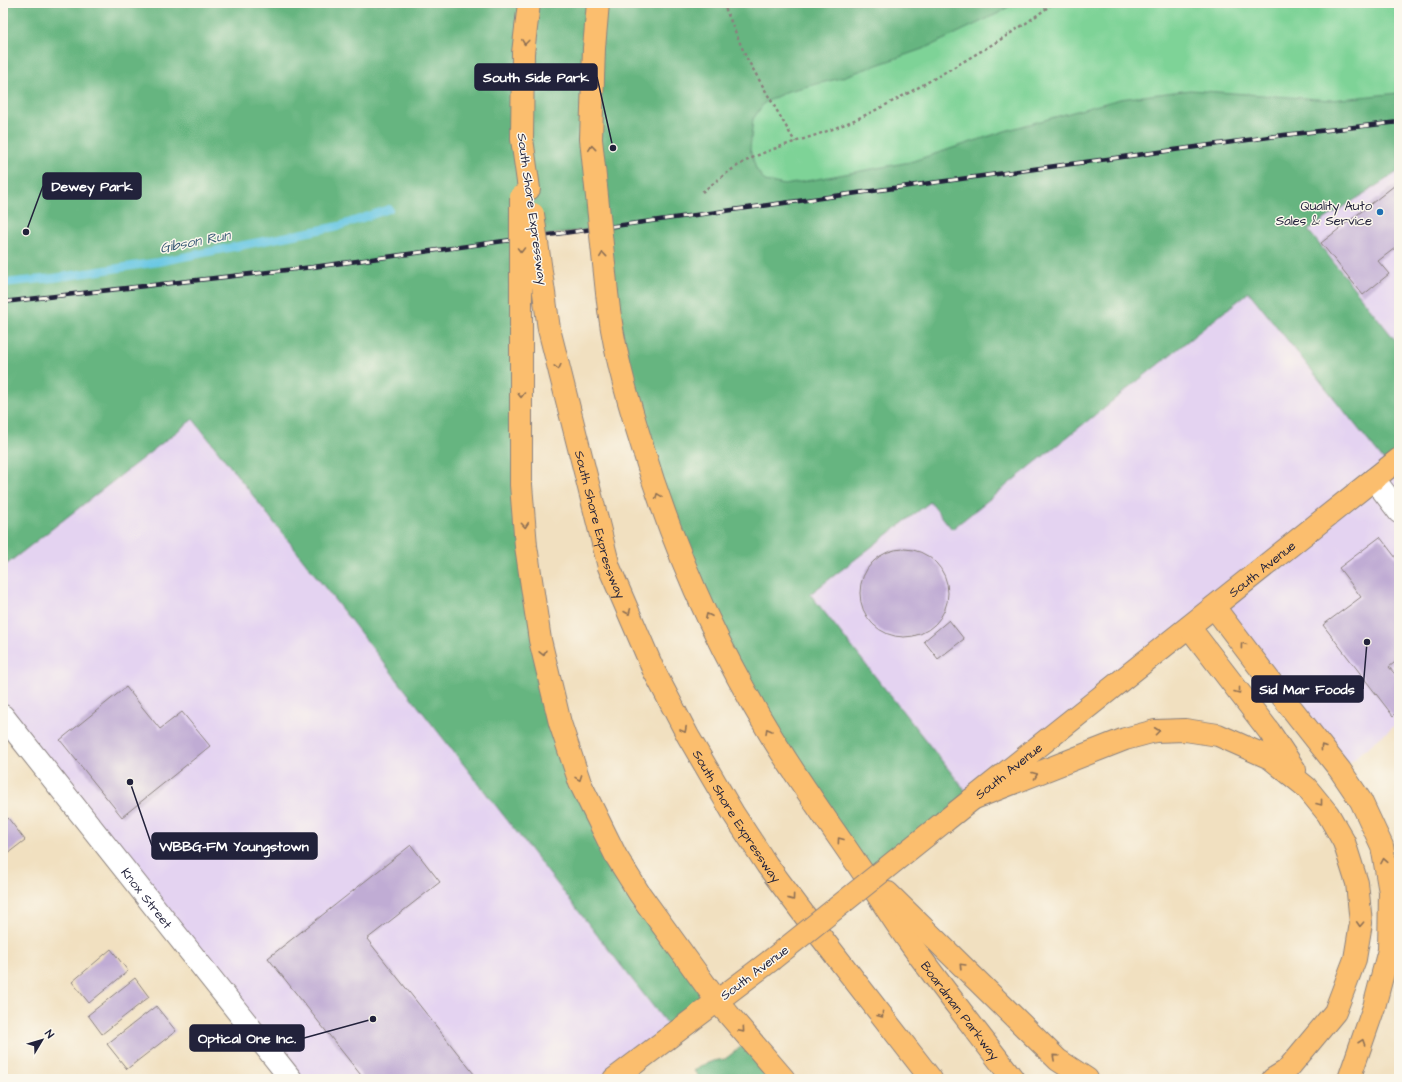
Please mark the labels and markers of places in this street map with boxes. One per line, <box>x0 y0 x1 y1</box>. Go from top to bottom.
callout: South Side Park <box>475 64 597 90</box>
callout: Dewey Park <box>43 173 141 199</box>
place label: Quality Auto Sales & Service <box>1276 197 1373 230</box>
marker: Quality Auto Sales & Service <box>1375 207 1385 217</box>
callout: Sid Mar Foods <box>1252 676 1363 702</box>
callout: WBBG-FM Youngstown <box>152 833 317 859</box>
callout: Optical One Inc. <box>190 1025 304 1051</box>

